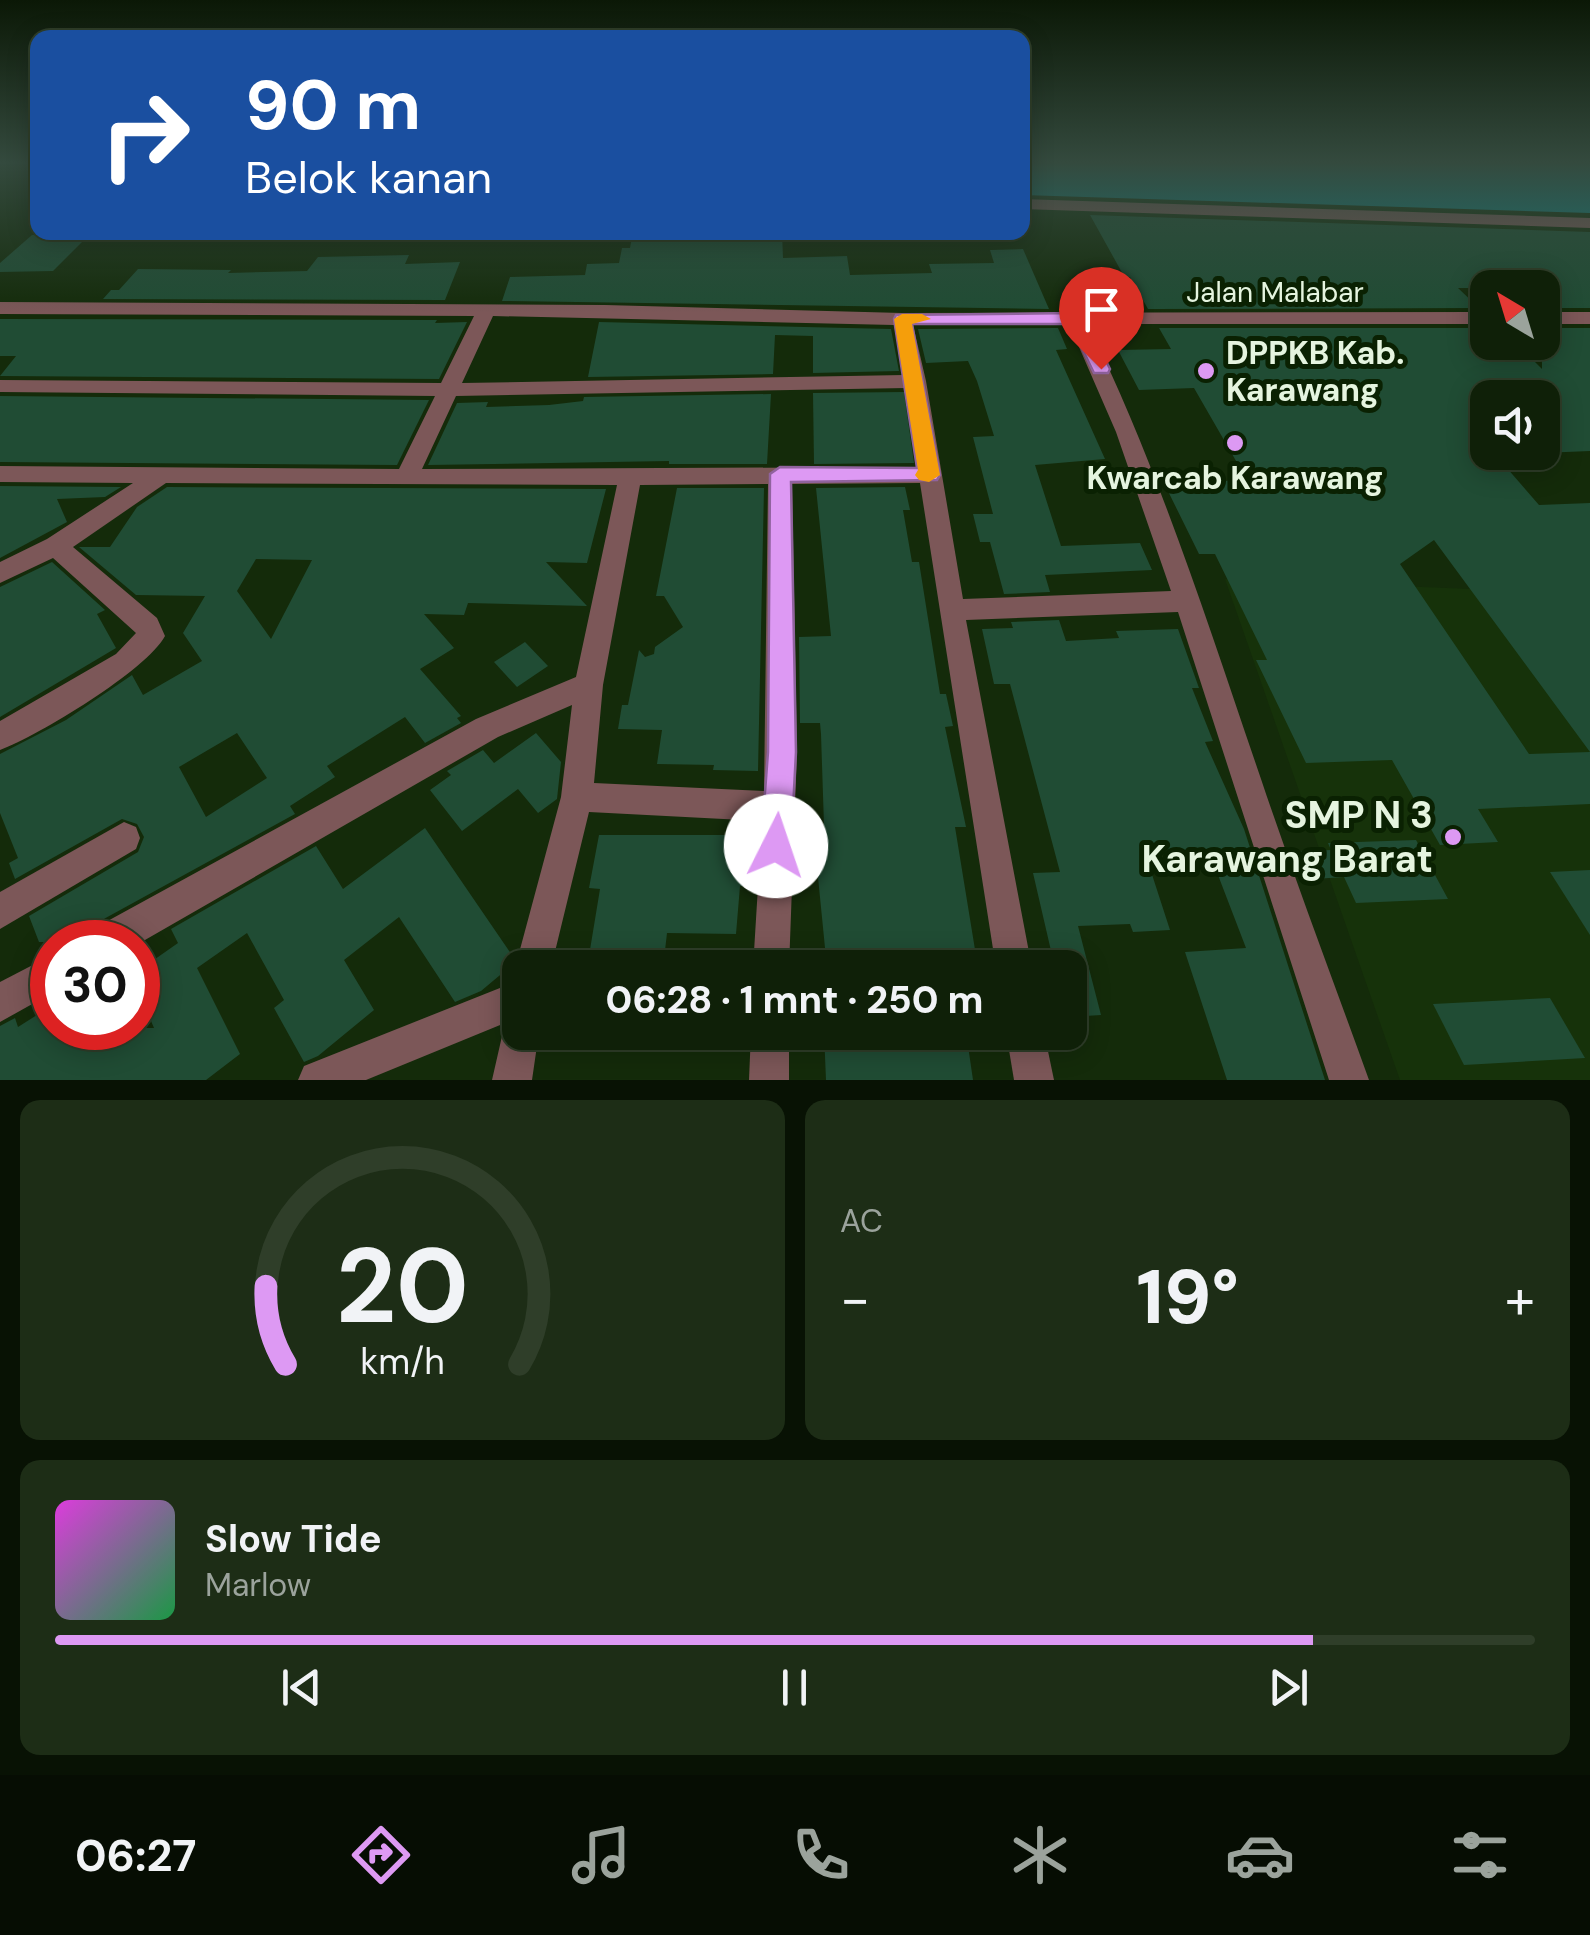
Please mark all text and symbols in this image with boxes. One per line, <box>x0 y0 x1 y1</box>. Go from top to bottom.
text: 90 m <box>245 60 421 151</box>
icon: right <box>80 70 210 200</box>
text: Belok kanan <box>245 148 492 207</box>
pin <box>1059 267 1144 370</box>
north arrow <box>1470 270 1560 360</box>
map controls <box>1470 270 1560 470</box>
street label: Jalan Malabar <box>1186 274 1364 311</box>
icon: arrive <box>1074 282 1129 337</box>
place label: DPPKB Kab. Karawang <box>1226 332 1404 411</box>
marker: DPPKB Kab. Karawang <box>1195 360 1217 382</box>
button: sound <box>1470 380 1560 470</box>
marker: Kwarcab Karawang <box>1224 432 1246 454</box>
place label: Kwarcab Karawang <box>1087 457 1383 499</box>
place label: SMP N 3 Karawang Barat <box>1142 790 1433 884</box>
position arrow <box>724 794 828 898</box>
marker: SMP N 3 Karawang Barat <box>1442 826 1464 848</box>
speed limit sign: 30 <box>30 920 160 1050</box>
text: 06:28 · 1 mnt · 250 m <box>606 975 983 1025</box>
text: AC <box>840 1200 883 1242</box>
text: 20 <box>336 1219 469 1354</box>
text: 19° <box>1136 1249 1239 1346</box>
text: − <box>840 1263 870 1335</box>
text: + <box>1505 1263 1535 1335</box>
text: km/h <box>360 1339 445 1385</box>
text: Slow Tide <box>205 1514 382 1564</box>
text: Marlow <box>205 1564 311 1606</box>
icon: previous <box>274 1660 329 1715</box>
icon: pause <box>767 1660 822 1715</box>
icon: next <box>1261 1660 1316 1715</box>
icon: directions <box>346 1820 416 1890</box>
icon: music <box>566 1820 636 1890</box>
icon: phone <box>786 1820 856 1890</box>
icon: climate <box>1005 1820 1075 1890</box>
icon: car <box>1225 1820 1295 1890</box>
icon: filters <box>1445 1820 1515 1890</box>
text: 06:27 <box>75 1826 196 1885</box>

